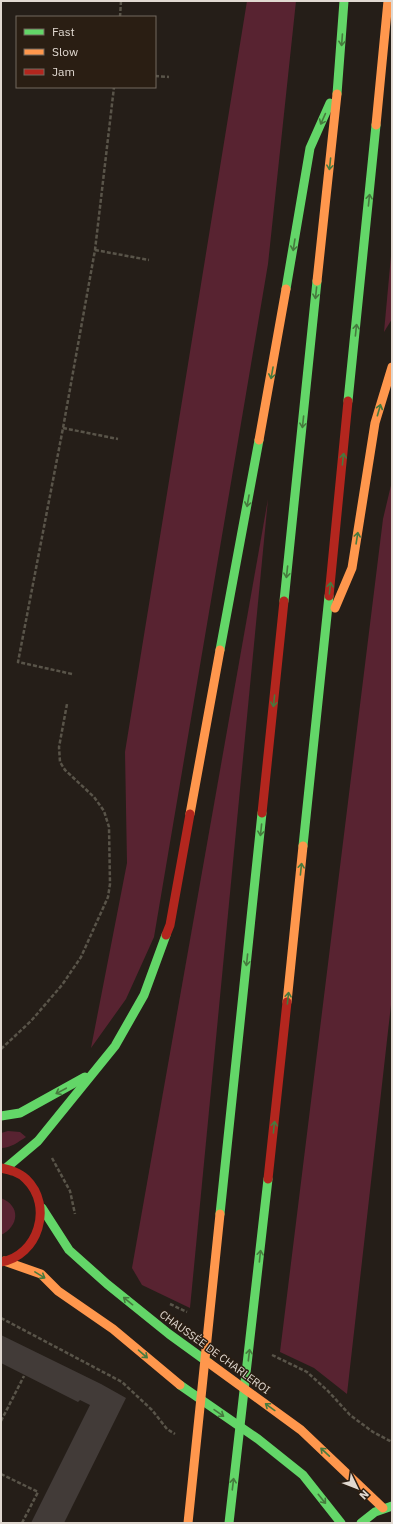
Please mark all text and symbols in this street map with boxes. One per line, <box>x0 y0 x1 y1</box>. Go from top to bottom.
legend <box>16 16 156 88</box>
text: Fast <box>52 24 75 39</box>
one-way arrow <box>338 33 345 46</box>
text: Slow <box>52 44 78 59</box>
text: Jam <box>52 64 75 79</box>
one-way arrow <box>318 113 326 125</box>
one-way arrow <box>326 157 334 170</box>
one-way arrow <box>366 194 373 207</box>
one-way arrow <box>290 238 298 251</box>
one-way arrow <box>313 286 320 299</box>
one-way arrow <box>353 324 360 337</box>
one-way arrow <box>268 366 276 379</box>
one-way arrow <box>376 404 383 417</box>
one-way arrow <box>299 415 307 428</box>
one-way arrow <box>340 453 347 466</box>
one-way arrow <box>244 494 252 507</box>
one-way arrow <box>353 532 361 545</box>
one-way arrow <box>284 565 291 578</box>
one-way arrow <box>327 582 334 595</box>
one-way arrow <box>270 694 278 707</box>
one-way arrow <box>257 823 264 836</box>
one-way arrow <box>297 863 305 876</box>
one-way arrow <box>243 953 251 966</box>
one-way arrow <box>284 992 291 1005</box>
one-way arrow <box>55 1087 67 1095</box>
one-way arrow <box>270 1121 278 1134</box>
one-way arrow <box>257 1250 264 1263</box>
one-way arrow <box>34 1272 46 1280</box>
one-way arrow <box>122 1296 133 1305</box>
street label: CHAUSSÉE DE CHARLEROI <box>157 1307 273 1397</box>
one-way arrow <box>245 1349 253 1362</box>
one-way arrow <box>137 1350 148 1359</box>
one-way arrow <box>264 1402 275 1411</box>
one-way arrow <box>214 1409 225 1417</box>
one-way arrow <box>320 1447 330 1456</box>
north arrow <box>337 1468 377 1508</box>
one-way arrow <box>230 1478 237 1491</box>
text: N <box>356 1487 372 1503</box>
one-way arrow <box>317 1494 326 1505</box>

